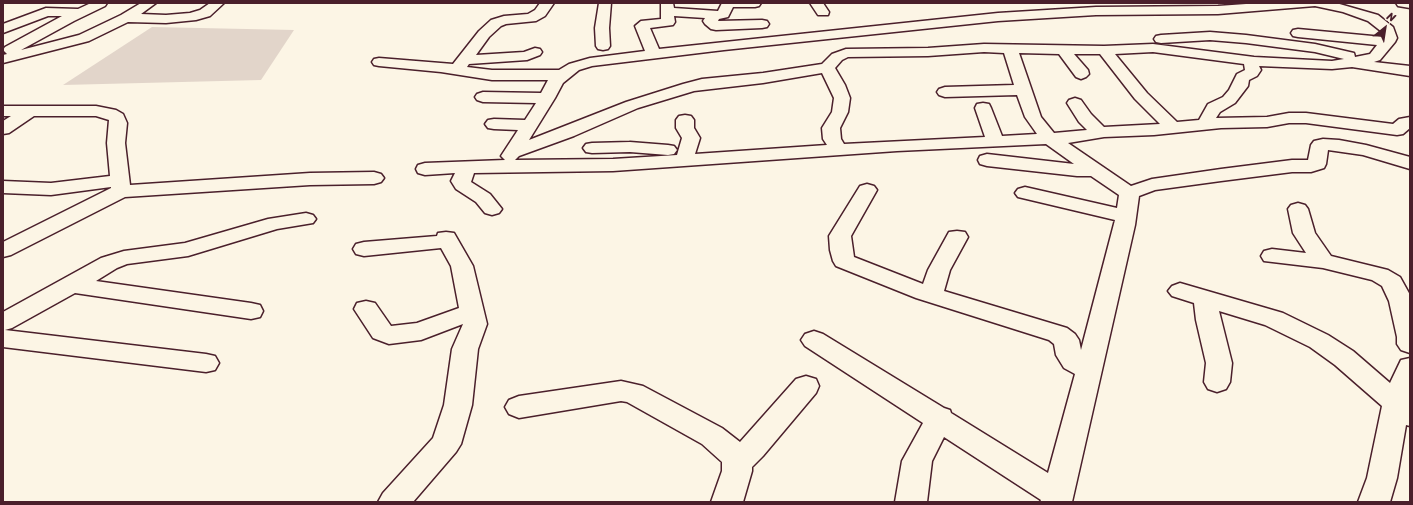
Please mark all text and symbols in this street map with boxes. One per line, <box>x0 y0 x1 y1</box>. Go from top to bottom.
text: N <box>1383 7 1399 27</box>
north arrow <box>1365 8 1405 48</box>

